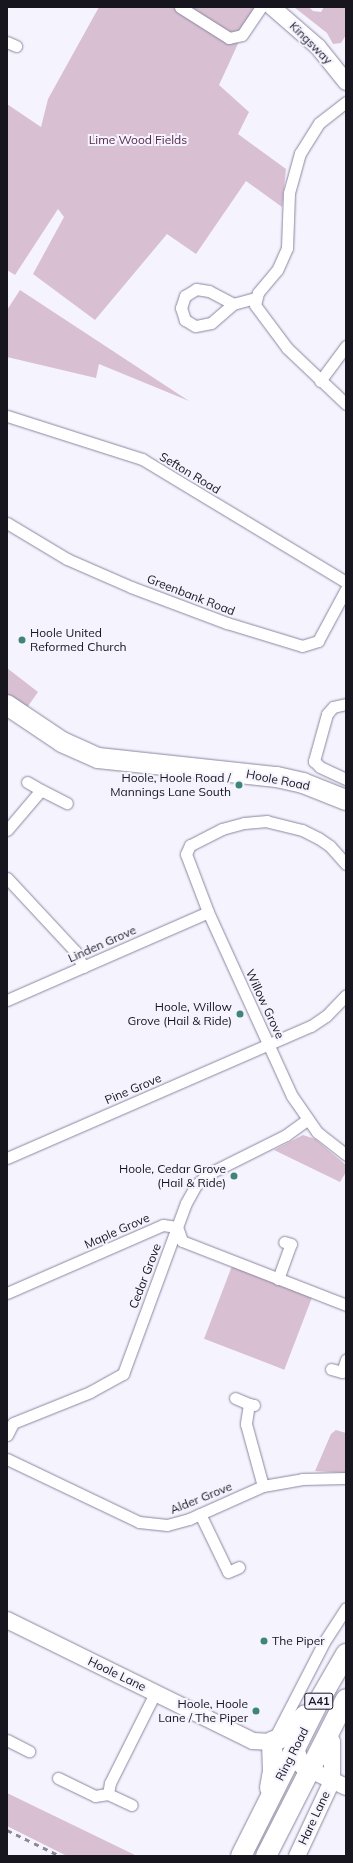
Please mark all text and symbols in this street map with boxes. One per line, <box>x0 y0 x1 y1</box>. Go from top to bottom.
street label: Kingsway <box>287 19 335 67</box>
park label: Lime Wood Fields <box>89 133 187 147</box>
street label: Sefton Road <box>157 449 223 497</box>
street label: Greenbank Road <box>145 572 237 618</box>
place label: Hoole United Reformed Church <box>30 626 127 654</box>
marker: Hoole United Reformed Church <box>17 635 27 645</box>
street label: Hoole Road <box>245 767 311 793</box>
place label: Hoole, Hoole Road / Mannings Lane South <box>110 771 231 799</box>
marker: Hoole, Hoole Road / Mannings Lane South <box>234 780 244 790</box>
street label: Linden Grove <box>66 923 138 965</box>
street label: Willow Grove <box>243 967 287 1041</box>
place label: Hoole, Willow Grove (Hail & Ride) <box>127 1000 232 1028</box>
marker: Hoole, Willow Grove (Hail & Ride) <box>235 1009 245 1019</box>
street label: Pine Grove <box>103 1071 163 1107</box>
place label: Hoole, Cedar Grove (Hail & Ride) <box>119 1162 226 1190</box>
marker: Hoole, Cedar Grove (Hail & Ride) <box>229 1171 239 1181</box>
street label: Maple Grove <box>82 1210 152 1252</box>
street label: Cedar Grove <box>126 1241 164 1311</box>
street label: Alder Grove <box>168 1479 234 1517</box>
place label: The Piper <box>272 1634 325 1648</box>
marker: The Piper <box>259 1636 269 1646</box>
street label: Hoole Lane <box>86 1654 148 1694</box>
road number: A41 <box>304 1692 334 1710</box>
place label: Hoole, Hoole Lane / The Piper <box>158 1697 248 1725</box>
marker: Hoole, Hoole Lane / The Piper <box>251 1706 261 1716</box>
street label: Ring Road <box>272 1725 312 1783</box>
street label: Hare Lane <box>295 1789 333 1847</box>

